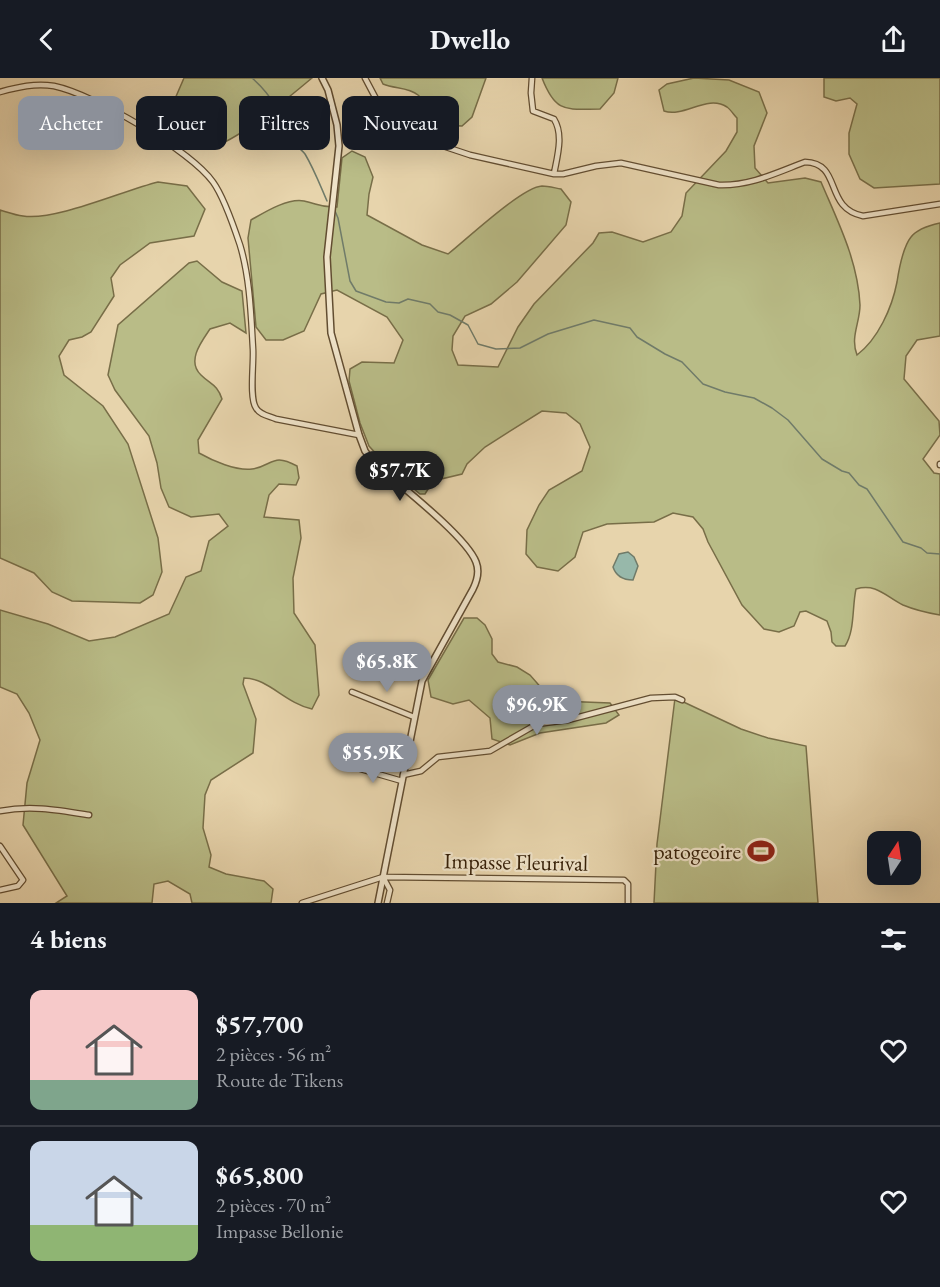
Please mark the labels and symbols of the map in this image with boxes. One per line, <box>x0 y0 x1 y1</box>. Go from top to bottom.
pin: $57.7K <box>351 451 449 502</box>
pin: $65.8K <box>338 642 436 693</box>
pin: $96.9K <box>488 685 586 736</box>
pin: $55.9K <box>324 733 422 784</box>
north arrow <box>867 831 921 885</box>
sports icon: patogeoire <box>746 836 776 866</box>
place label: patogeoire <box>653 837 741 866</box>
street label: Impasse Fleurival <box>444 846 588 878</box>

